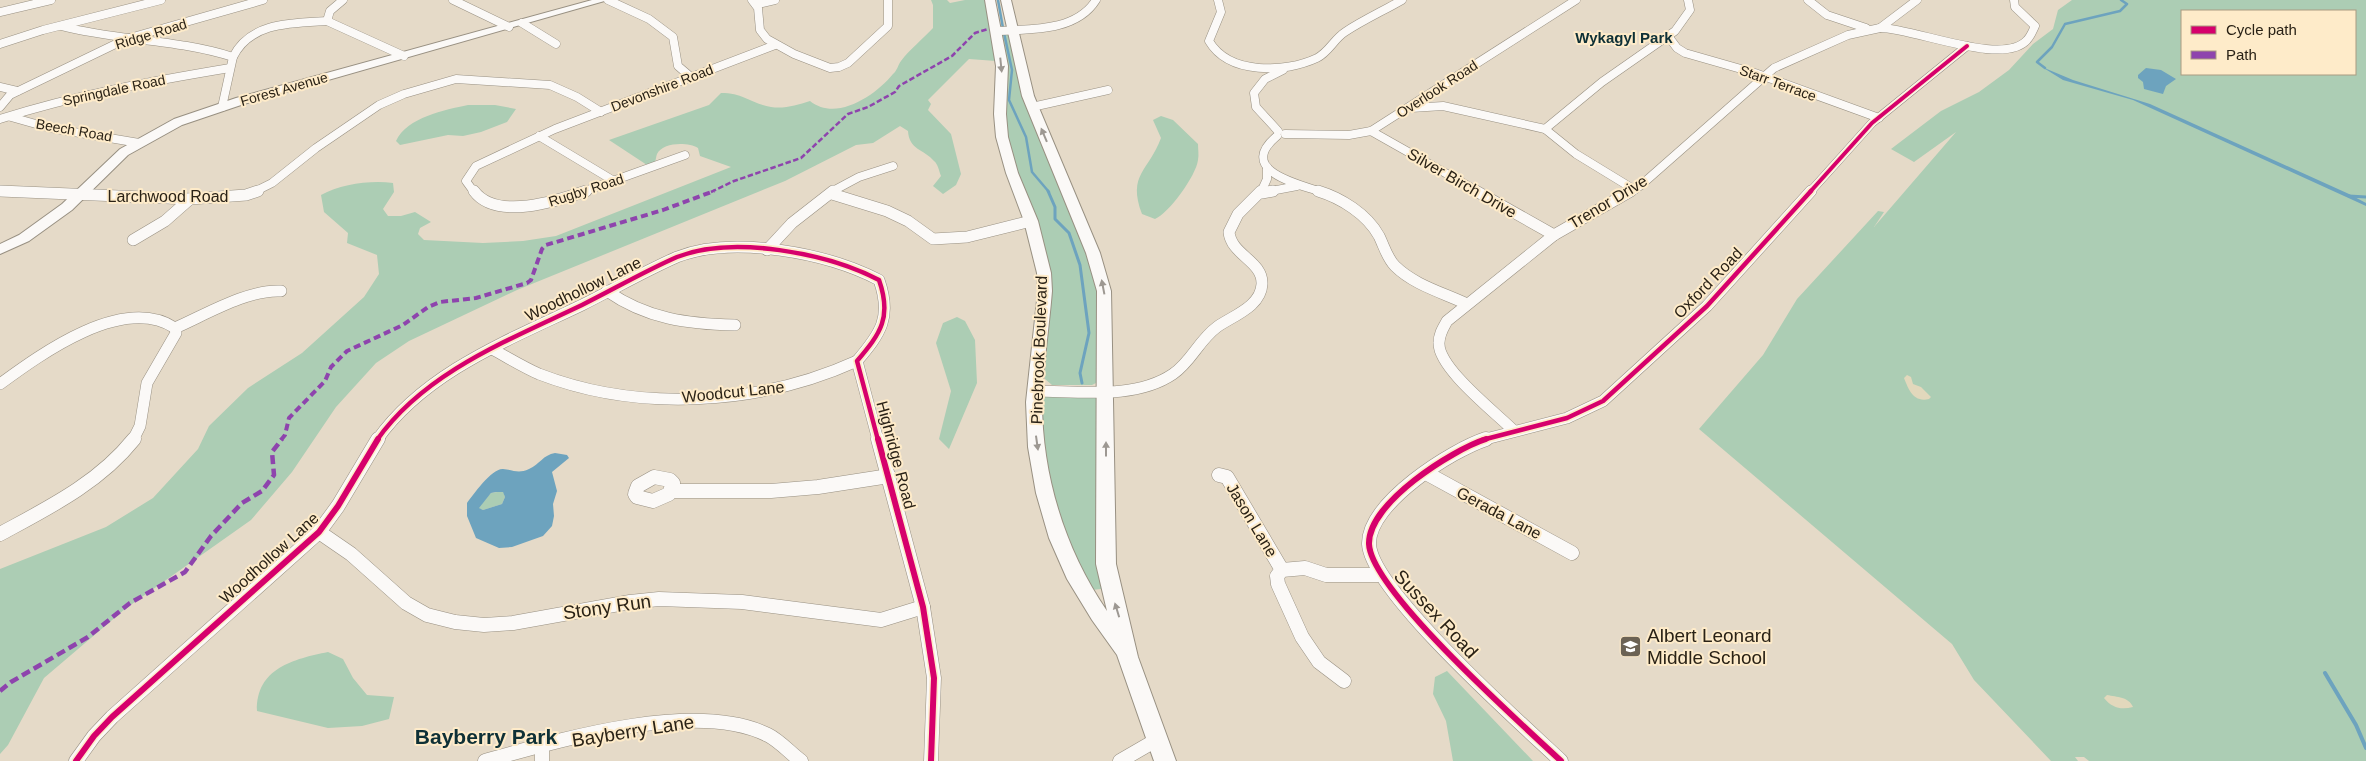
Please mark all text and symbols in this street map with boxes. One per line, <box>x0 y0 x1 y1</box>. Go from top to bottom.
legend <box>2181 10 2356 75</box>
street label: Ridge Road <box>113 16 189 52</box>
text: Cycle path <box>2226 21 2297 38</box>
district label: Wykagyl Park <box>1575 29 1673 46</box>
text: Path <box>2226 46 2257 63</box>
one-way arrow <box>998 57 1006 73</box>
street label: Overlook Road <box>1393 57 1481 121</box>
street label: Devonshire Road <box>609 61 715 115</box>
street label: Starr Terrace <box>1737 62 1819 104</box>
street label: Forest Avenue <box>239 69 330 109</box>
street label: Springdale Road <box>61 71 167 109</box>
street label: Beech Road <box>35 115 113 145</box>
one-way arrow <box>1040 127 1048 142</box>
street label: Silver Birch Drive <box>1405 145 1519 221</box>
street label: Rugby Road <box>547 170 625 210</box>
street label: Trenor Drive <box>1566 172 1650 232</box>
street label: Larchwood Road <box>108 188 228 205</box>
street label: Oxford Road <box>1670 244 1746 322</box>
street label: Woodhollow Lane <box>522 253 644 324</box>
street label: Pinebrook Boulevard <box>1028 275 1050 425</box>
one-way arrow <box>1099 279 1107 294</box>
street label: Woodcut Lane <box>681 378 785 406</box>
street label: Highridge Road <box>873 399 919 511</box>
one-way arrow <box>1034 435 1042 451</box>
one-way arrow <box>1102 441 1110 457</box>
street label: Jason Lane <box>1223 480 1281 560</box>
street label: Gerada Lane <box>1454 484 1544 542</box>
street label: Woodhollow Lane <box>216 509 322 607</box>
street label: Sussex Road <box>1390 566 1482 662</box>
street label: Stony Run <box>562 590 652 624</box>
one-way arrow <box>1112 602 1120 617</box>
place label: Albert Leonard Middle School <box>1647 625 1772 668</box>
school or university icon: Albert Leonard Middle School <box>1619 634 1643 658</box>
street label: Bayberry Lane <box>570 711 696 751</box>
district label: Bayberry Park <box>415 725 558 748</box>

